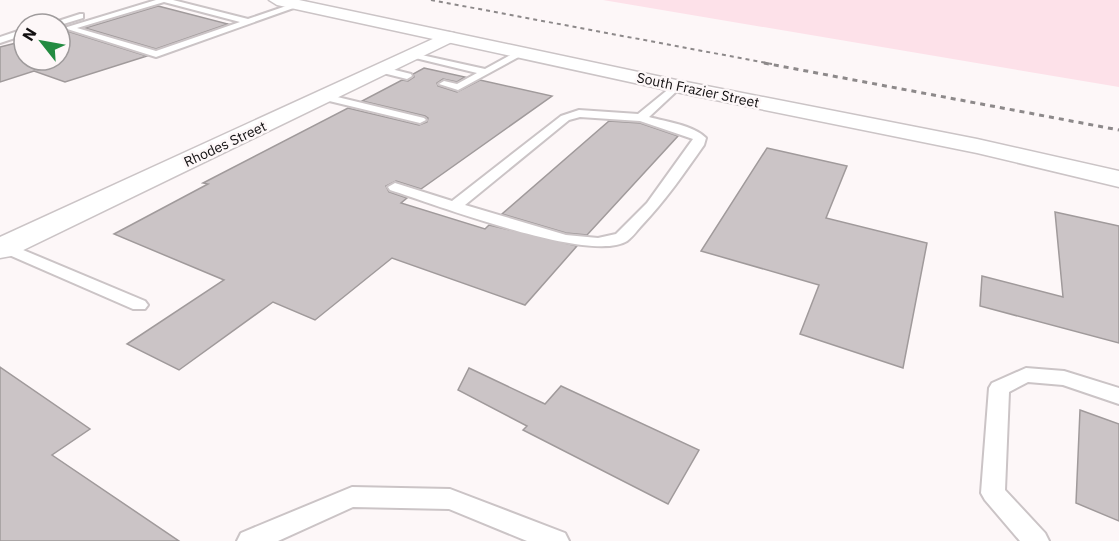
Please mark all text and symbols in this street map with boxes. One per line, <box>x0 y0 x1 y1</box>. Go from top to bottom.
north arrow <box>12 12 72 72</box>
text: N <box>18 24 41 44</box>
street label: South Frazier Street <box>635 68 761 112</box>
street label: Rhodes Street <box>181 117 269 171</box>

